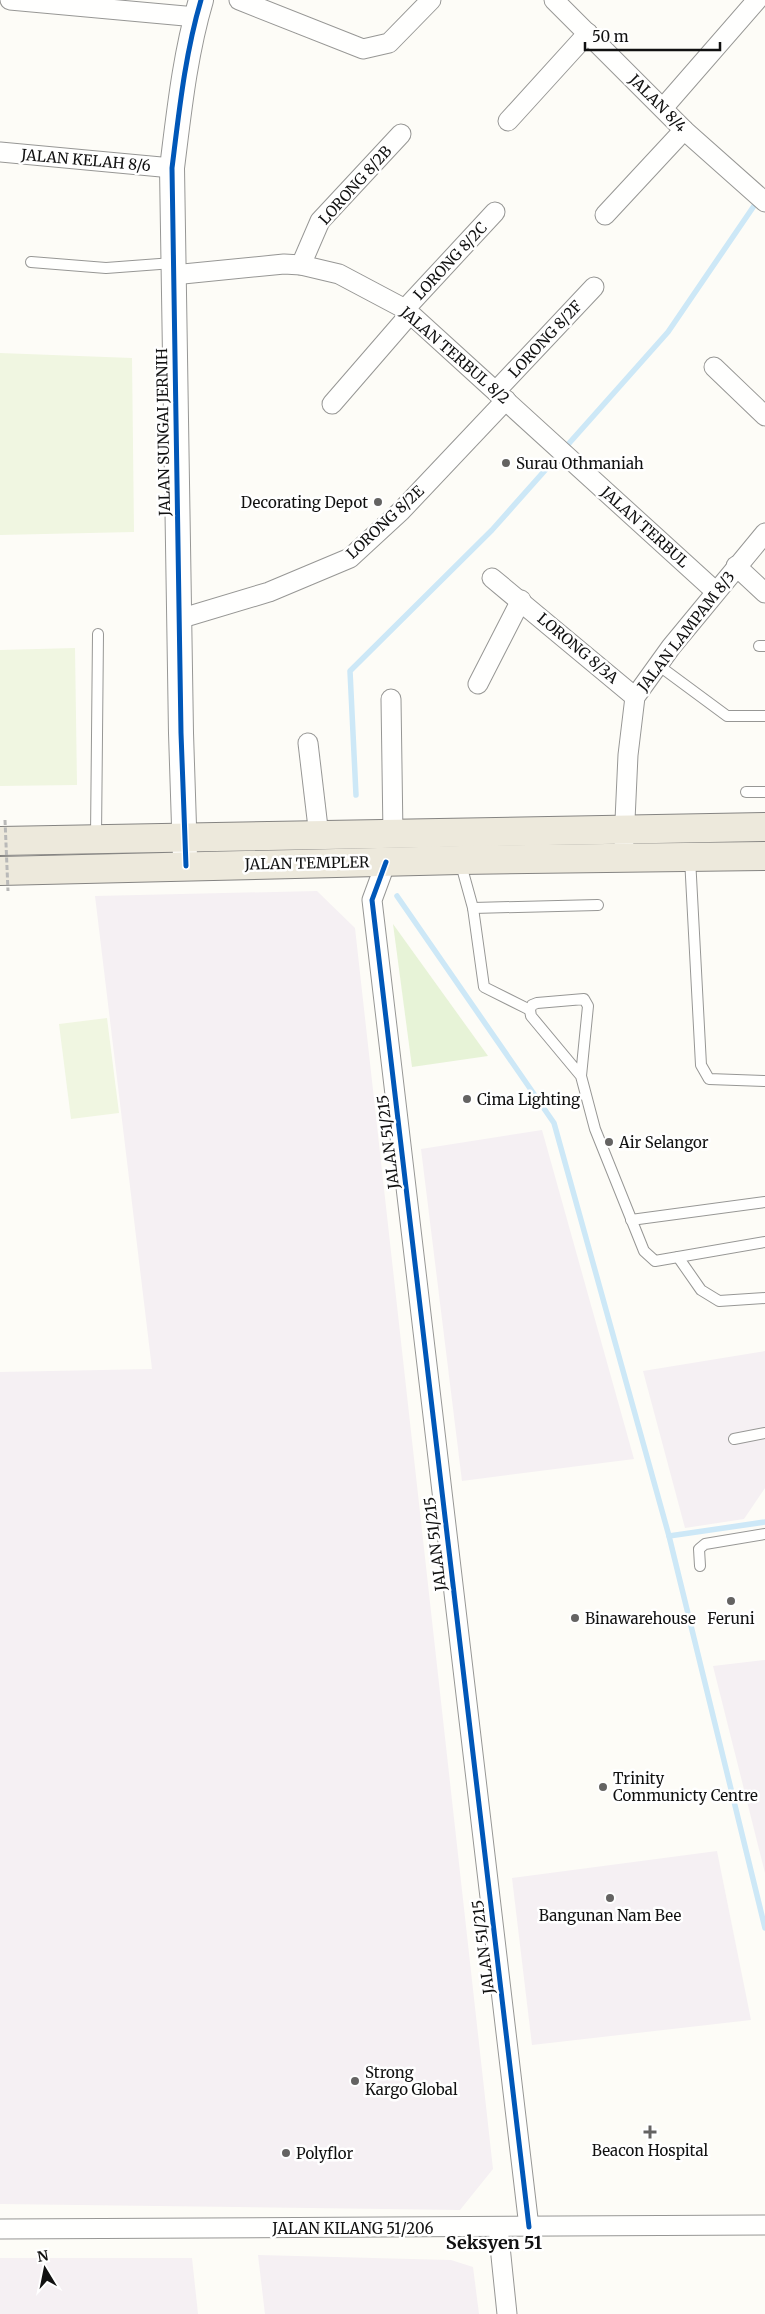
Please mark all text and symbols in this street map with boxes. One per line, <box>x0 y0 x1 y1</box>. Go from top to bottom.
scale bar <box>585 20 720 52</box>
text: 50 m <box>592 27 629 46</box>
street label: JALAN 8/4 <box>625 70 691 136</box>
street label: LORONG 8/2B <box>315 142 395 228</box>
street label: JALAN KELAH 8/6 <box>19 145 152 175</box>
street label: LORONG 8/2C <box>409 218 491 304</box>
street label: LORONG 8/2F <box>504 296 586 382</box>
street label: JALAN TERBUL 8/2 <box>396 302 514 408</box>
street label: JALAN SUNGAI JERNIH <box>152 348 174 517</box>
place label: Surau Othmaniah <box>516 454 644 473</box>
marker: Surau Othmaniah <box>500 457 512 469</box>
street label: LORONG 8/2E <box>342 481 428 563</box>
street label: JALAN TERBUL <box>596 482 693 572</box>
place label: Decorating Depot <box>241 493 368 512</box>
marker: Decorating Depot <box>372 496 384 508</box>
street label: JALAN LAMPAM 8/3 <box>633 567 739 696</box>
street label: LORONG 8/3A <box>534 609 623 688</box>
street label: JALAN TEMPLER <box>243 852 370 874</box>
place label: Cima Lighting <box>477 1090 580 1109</box>
marker: Cima Lighting <box>461 1093 473 1105</box>
street label: JALAN 51/215 <box>373 1094 403 1191</box>
place label: Air Selangor <box>618 1133 709 1152</box>
marker: Air Selangor <box>603 1136 615 1148</box>
street label: JALAN 51/215 <box>420 1496 450 1593</box>
marker: Feruni <box>725 1595 737 1607</box>
place label: Binawarehouse <box>585 1609 696 1628</box>
place label: Feruni <box>707 1609 755 1628</box>
marker: Binawarehouse <box>569 1612 581 1624</box>
place label: Trinity Communicty Centre <box>613 1769 758 1805</box>
marker: Trinity Communicty Centre <box>597 1781 609 1793</box>
marker: Bangunan Nam Bee <box>604 1892 616 1904</box>
street label: JALAN 51/215 <box>468 1899 498 1996</box>
place label: Bangunan Nam Bee <box>539 1906 681 1925</box>
place label: Strong Kargo Global <box>365 2063 458 2099</box>
marker: Strong Kargo Global <box>349 2075 361 2087</box>
marker: Beacon Hospital <box>643 2125 657 2139</box>
place label: Beacon Hospital <box>592 2141 709 2160</box>
place label: Polyflor <box>296 2144 354 2163</box>
marker: Polyflor <box>280 2147 292 2159</box>
street label: JALAN KILANG 51/206 <box>271 2219 434 2238</box>
district label: Seksyen 51 <box>446 2231 542 2254</box>
north arrow <box>20 2244 70 2294</box>
text: N <box>36 2246 50 2266</box>

